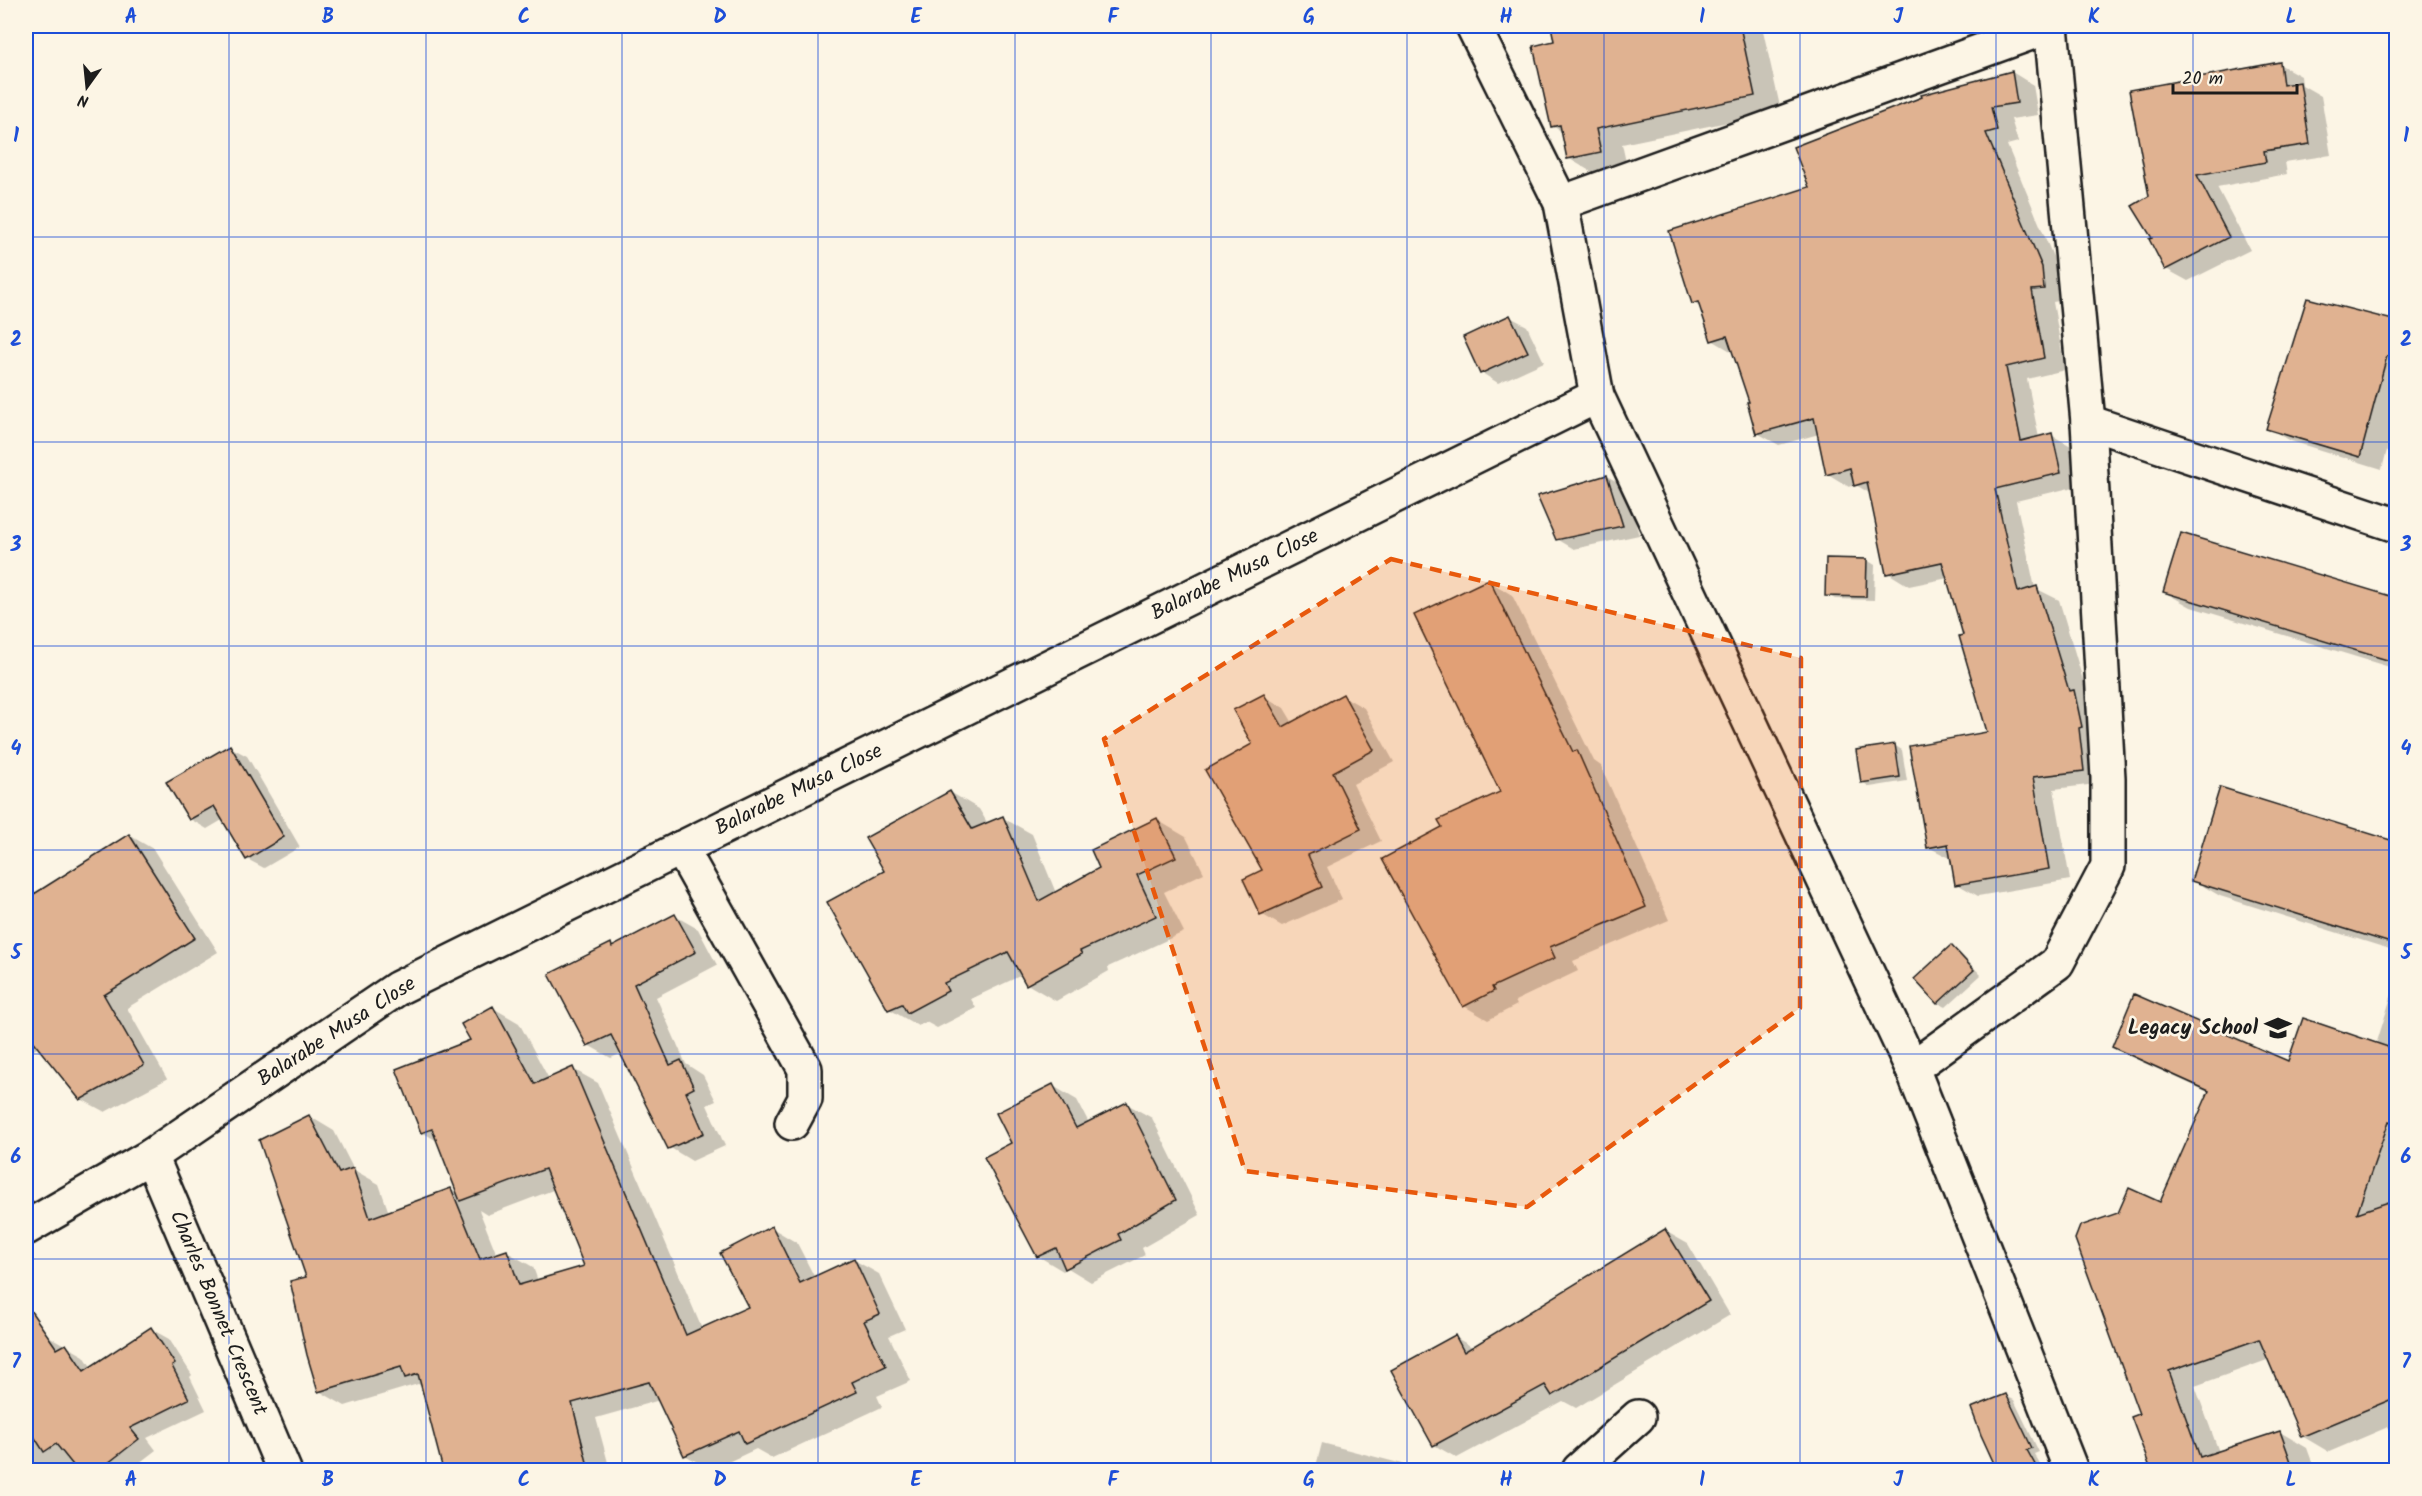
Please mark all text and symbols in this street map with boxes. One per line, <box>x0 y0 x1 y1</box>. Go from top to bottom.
text: A <box>125 2 137 34</box>
text: B <box>322 2 334 34</box>
text: C <box>518 2 530 34</box>
text: D <box>713 2 727 34</box>
text: E <box>910 2 922 34</box>
text: F <box>1108 2 1120 34</box>
text: G <box>1303 2 1315 34</box>
text: H <box>1499 2 1513 34</box>
text: I <box>1699 2 1705 34</box>
text: J <box>1893 2 1904 34</box>
text: K <box>2088 2 2100 34</box>
text: L <box>2286 2 2296 34</box>
north arrow <box>57 57 117 117</box>
scale bar <box>2173 57 2298 95</box>
text: 20 m <box>2182 65 2223 94</box>
text: N <box>75 87 92 113</box>
text: 1 <box>13 121 19 153</box>
text: 1 <box>2403 121 2409 153</box>
text: 2 <box>10 325 22 357</box>
text: 2 <box>2400 325 2412 357</box>
street label: Balarabe Musa Close <box>1145 520 1325 630</box>
text: 3 <box>10 530 22 562</box>
text: 3 <box>2400 530 2412 562</box>
text: 4 <box>11 734 22 766</box>
text: 4 <box>2401 734 2412 766</box>
street label: Balarabe Musa Close <box>709 735 889 845</box>
text: 5 <box>10 938 23 970</box>
text: 5 <box>2400 938 2413 970</box>
street label: Balarabe Musa Close <box>251 968 423 1096</box>
place label: Legacy School <box>2128 1012 2258 1045</box>
school or university icon: Legacy School <box>2263 1013 2293 1043</box>
text: 6 <box>11 1142 22 1174</box>
text: 6 <box>2401 1142 2412 1174</box>
street label: Charles Bonnet Crescent <box>160 1205 276 1421</box>
text: 7 <box>11 1347 21 1379</box>
text: 7 <box>2401 1347 2411 1379</box>
text: A <box>125 1465 137 1496</box>
text: B <box>322 1465 334 1496</box>
text: C <box>518 1465 530 1496</box>
text: D <box>713 1465 727 1496</box>
text: E <box>910 1465 922 1496</box>
text: F <box>1108 1465 1120 1496</box>
text: G <box>1303 1465 1315 1496</box>
text: H <box>1499 1465 1513 1496</box>
text: I <box>1699 1465 1705 1496</box>
text: J <box>1893 1465 1904 1496</box>
text: K <box>2088 1465 2100 1496</box>
text: L <box>2286 1465 2296 1496</box>

